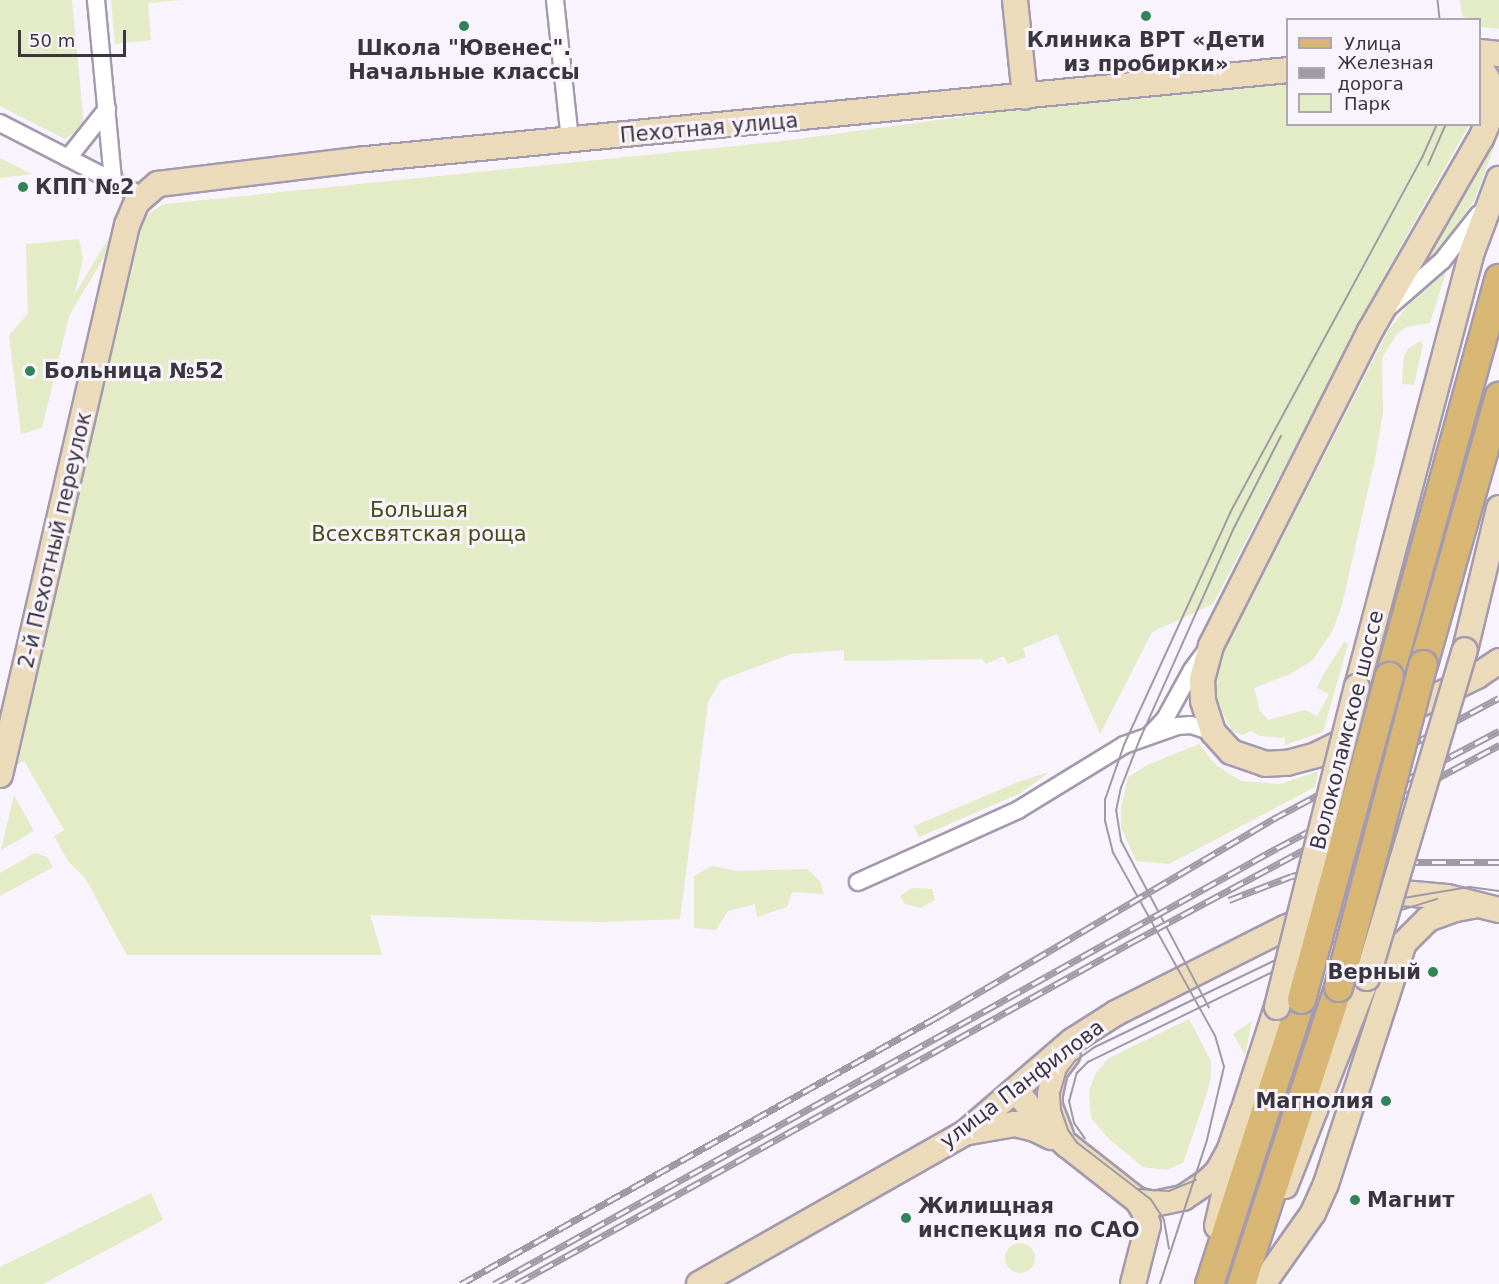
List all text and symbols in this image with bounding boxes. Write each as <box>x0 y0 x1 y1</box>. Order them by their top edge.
marker: Клиника ВРТ «Дети из пробирки» <box>1137 7 1155 25</box>
scale bar <box>21 18 129 56</box>
legend <box>1286 18 1481 126</box>
marker: Школа "Ювенес". Начальные классы <box>457 19 471 33</box>
place label: Клиника ВРТ «Дети из пробирки» <box>1027 27 1265 77</box>
text: 50 m <box>29 30 75 51</box>
text: Улица <box>1344 33 1401 54</box>
place label: Школа "Ювенес". Начальные классы <box>348 35 580 85</box>
text: Железная дорога <box>1337 52 1434 94</box>
text: Парк <box>1344 93 1391 114</box>
street label: Пехотная улица <box>619 108 799 148</box>
place label: КПП №2 <box>35 174 135 200</box>
marker: КПП №2 <box>16 180 30 194</box>
place label: Больница №52 <box>44 358 224 384</box>
marker: Больница №52 <box>21 362 39 380</box>
street label: 2-й Пехотный переулок <box>13 409 97 671</box>
park label: Большая Всехсвятская роща <box>311 497 527 547</box>
street label: Волоколамское шоссе <box>1305 608 1389 852</box>
place label: Верный <box>1328 959 1421 985</box>
marker: Верный <box>1426 965 1440 979</box>
street label: улица Панфилова <box>935 1014 1109 1154</box>
place label: Магнолия <box>1255 1088 1374 1114</box>
marker: Магнолия <box>1379 1094 1393 1108</box>
place label: Магнит <box>1367 1187 1454 1213</box>
place label: Жилищная инспекция по САО <box>918 1193 1140 1243</box>
marker: Магнит <box>1348 1193 1362 1207</box>
marker: Жилищная инспекция по САО <box>899 1211 913 1225</box>

